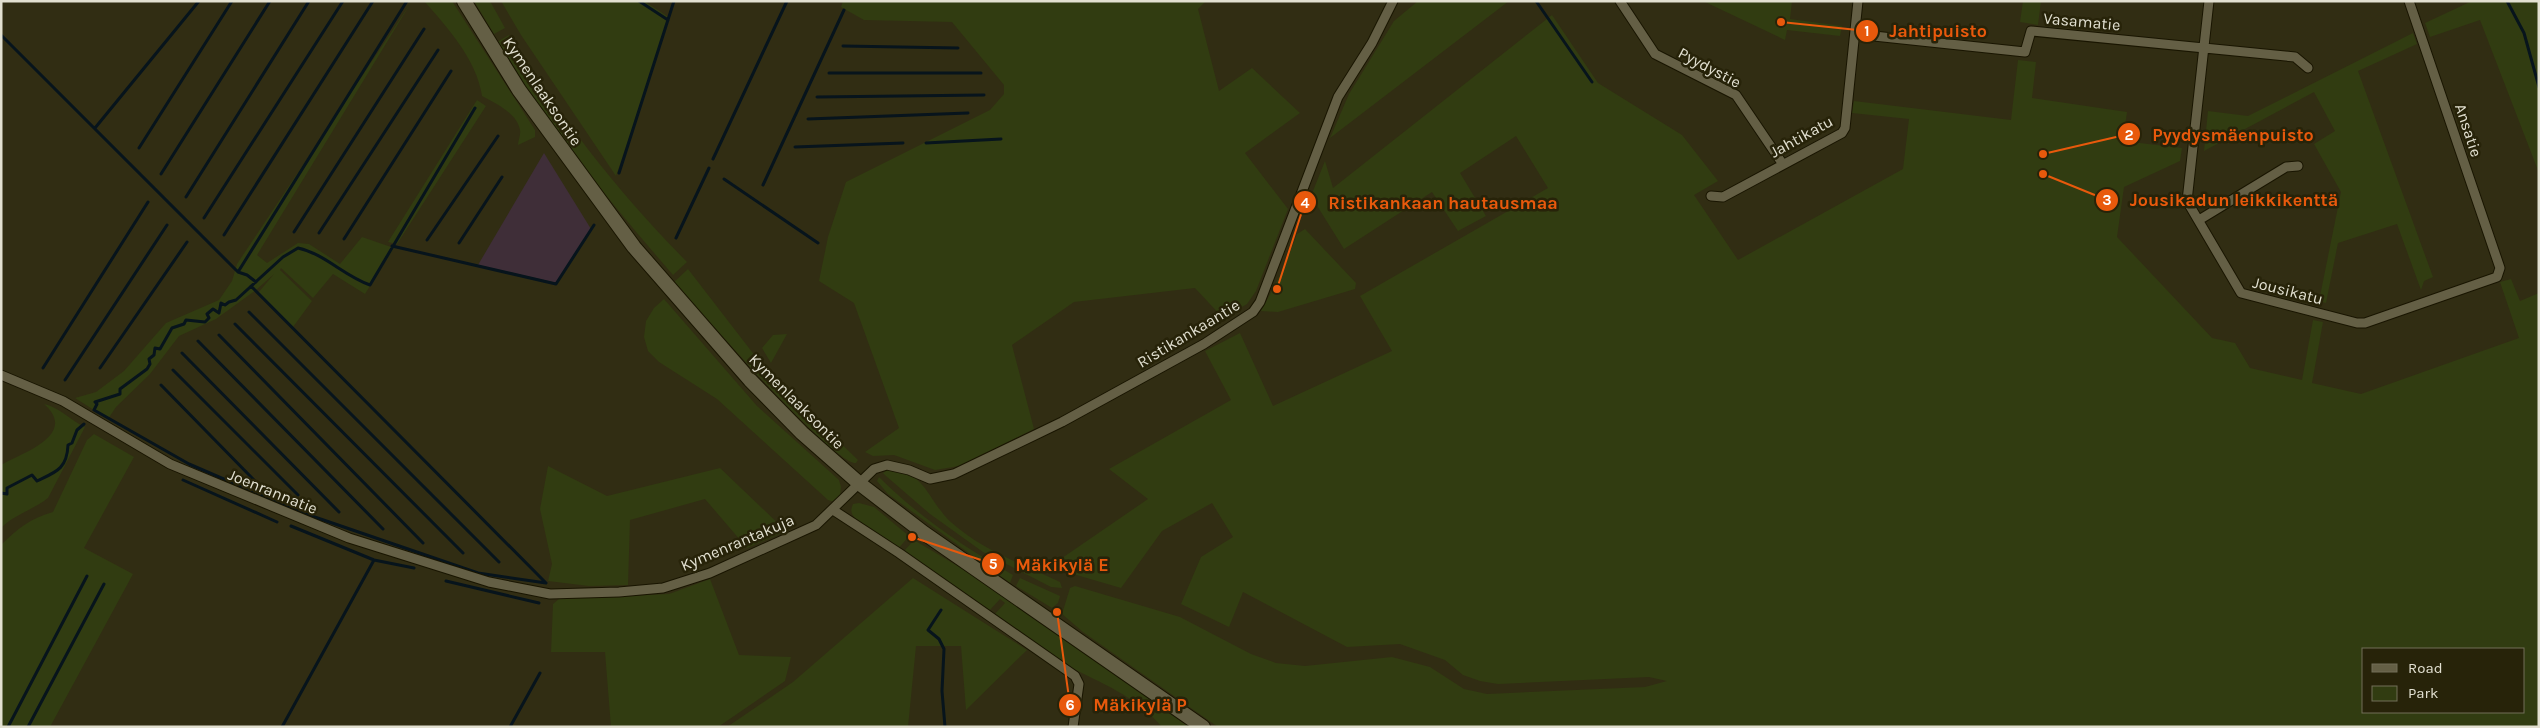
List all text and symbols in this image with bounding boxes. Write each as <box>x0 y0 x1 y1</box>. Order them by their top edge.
street label: Vasamatie <box>2043 9 2121 34</box>
callout: Jahtipuisto <box>1854 14 1997 47</box>
text: Jahtipuisto <box>1889 20 1987 42</box>
text: 1 <box>1864 22 1870 40</box>
street label: Kymenlaaksontie <box>499 33 586 149</box>
street label: Pyydystie <box>1675 43 1744 92</box>
street label: Ansatie <box>2451 101 2486 159</box>
street label: Jahtikatu <box>1766 111 1836 162</box>
callout: Pyydysmäenpuisto <box>2117 118 2323 151</box>
text: Pyydysmäenpuisto <box>2152 124 2314 146</box>
text: 2 <box>2124 126 2134 144</box>
callout: Jousikadun leikkikenttä <box>2095 183 2348 216</box>
callout: Ristikankaan hautausmaa <box>1293 186 1567 219</box>
text: Jousikadun leikkikenttä <box>2130 189 2338 211</box>
text: 3 <box>2102 191 2112 209</box>
text: Ristikankaan hautausmaa <box>1328 192 1558 214</box>
text: 4 <box>1301 194 1310 212</box>
street label: Jousikatu <box>2251 273 2325 308</box>
street label: Ristikankaantie <box>1133 295 1243 372</box>
street label: Kymenlaaksontie <box>745 350 848 453</box>
street label: Joenrannatie <box>225 465 320 518</box>
street label: Kymenrantakuja <box>678 510 797 575</box>
callout: Mäkikylä E <box>980 548 1119 581</box>
text: Mäkikylä E <box>1015 554 1109 576</box>
text: 5 <box>989 555 998 573</box>
legend <box>2362 648 2525 713</box>
text: Road <box>2408 659 2443 677</box>
text: Park <box>2408 684 2438 702</box>
callout: Mäkikylä P <box>1058 688 1196 721</box>
text: Mäkikylä P <box>1093 694 1187 716</box>
text: 6 <box>1065 696 1075 714</box>

